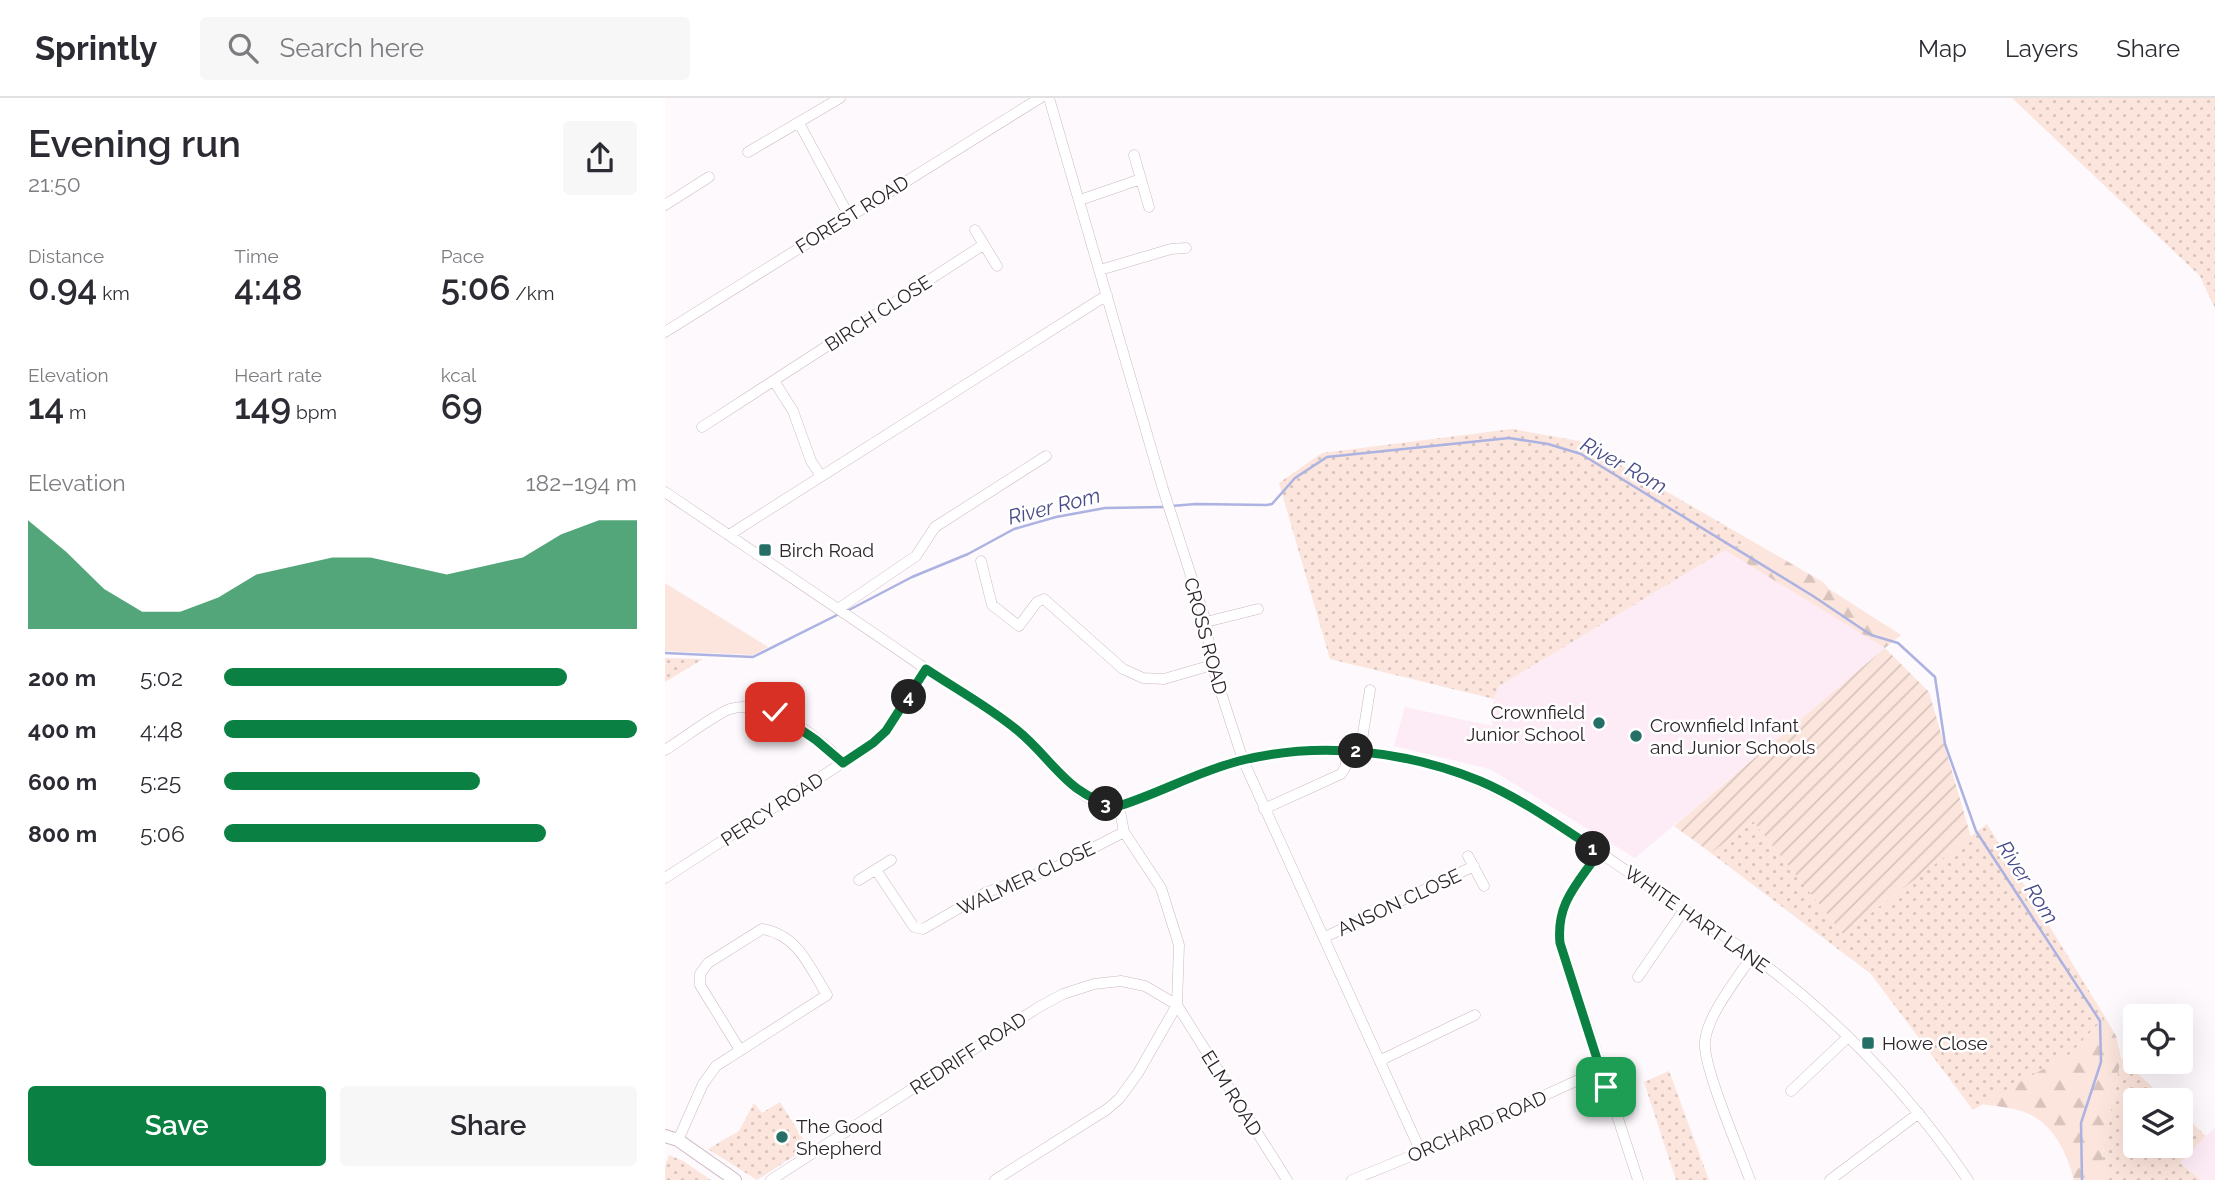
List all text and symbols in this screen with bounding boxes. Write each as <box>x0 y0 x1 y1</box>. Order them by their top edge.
search box <box>200 17 690 80</box>
text: Sprintly <box>35 29 158 68</box>
icon: search <box>224 29 262 67</box>
text: Search here <box>280 33 424 63</box>
text: Map <box>1918 34 1967 63</box>
text: Layers <box>2005 34 2078 63</box>
text: Share <box>2116 34 2180 63</box>
text: Evening run <box>28 121 241 166</box>
button: share <box>563 121 637 195</box>
text: 21:50 <box>28 170 81 197</box>
street label: FOREST ROAD <box>791 170 913 258</box>
text: Distance <box>28 245 104 267</box>
text: Time <box>234 245 279 267</box>
text: Pace <box>441 245 484 267</box>
text: 0.94 <box>28 267 97 308</box>
text: 4:48 <box>234 267 303 308</box>
text: 5:06 <box>441 267 510 308</box>
street label: BIRCH CLOSE <box>821 270 935 356</box>
text: km <box>97 282 130 304</box>
text: /km <box>510 282 554 304</box>
text: Elevation <box>28 364 109 386</box>
text: Heart rate <box>234 364 322 386</box>
text: kcal <box>441 364 476 386</box>
text: 14 <box>28 386 64 427</box>
text: 149 <box>234 386 291 427</box>
text: 69 <box>441 386 483 427</box>
text: m <box>64 401 87 423</box>
text: bpm <box>291 401 337 423</box>
water label: River Rom <box>1577 431 1671 499</box>
text: Elevation <box>28 469 126 496</box>
text: 182–194 m <box>526 469 637 496</box>
water label: River Rom <box>1005 482 1103 530</box>
place label: Birch Road <box>779 539 874 561</box>
marker: Birch Road <box>757 542 773 558</box>
street label: CROSS ROAD <box>1180 575 1232 697</box>
text: 200 m <box>28 664 96 691</box>
text: 5:02 <box>140 664 183 691</box>
pin: 4 <box>891 680 927 714</box>
pin <box>745 682 805 742</box>
text: 4 <box>903 685 914 707</box>
icon: check <box>756 693 794 731</box>
place label: Crownfield Junior School <box>1466 701 1586 745</box>
place label: Crownfield Infant and Junior Schools <box>1650 714 1816 758</box>
marker: Crownfield Junior School <box>1591 715 1607 731</box>
text: 400 m <box>28 716 96 743</box>
text: 4:48 <box>140 716 183 743</box>
marker: Crownfield Infant and Junior Schools <box>1628 728 1644 744</box>
pin: 2 <box>1339 734 1373 768</box>
text: 2 <box>1350 739 1361 761</box>
text: 600 m <box>28 768 97 795</box>
text: 5:25 <box>140 768 181 795</box>
street label: PERCY ROAD <box>717 768 827 850</box>
pin: 3 <box>1089 786 1123 822</box>
text: 3 <box>1100 792 1111 814</box>
text: 800 m <box>28 820 97 847</box>
text: 5:06 <box>140 820 185 847</box>
pin: 1 <box>1576 832 1611 866</box>
water label: River Rom <box>1992 836 2064 928</box>
street label: WALMER CLOSE <box>954 837 1098 919</box>
text: 1 <box>1588 837 1597 859</box>
street label: WHITE HART LANE <box>1620 861 1774 977</box>
street label: ANSON CLOSE <box>1334 864 1464 940</box>
map controls <box>2123 1004 2193 1158</box>
button: locate <box>2123 1004 2193 1074</box>
street label: REDRIFF ROAD <box>906 1007 1030 1099</box>
place label: Howe Close <box>1882 1032 1988 1054</box>
marker: Howe Close <box>1860 1035 1876 1051</box>
street label: ELM ROAD <box>1197 1046 1267 1140</box>
pin <box>1576 1057 1636 1117</box>
icon: arrive <box>1587 1068 1625 1106</box>
street label: ORCHARD ROAD <box>1404 1085 1550 1167</box>
button: Save <box>28 1086 326 1166</box>
button: Share <box>340 1086 637 1166</box>
button: layers <box>2123 1088 2193 1158</box>
place label: The Good Shepherd <box>796 1115 883 1159</box>
marker: The Good Shepherd <box>774 1129 790 1145</box>

